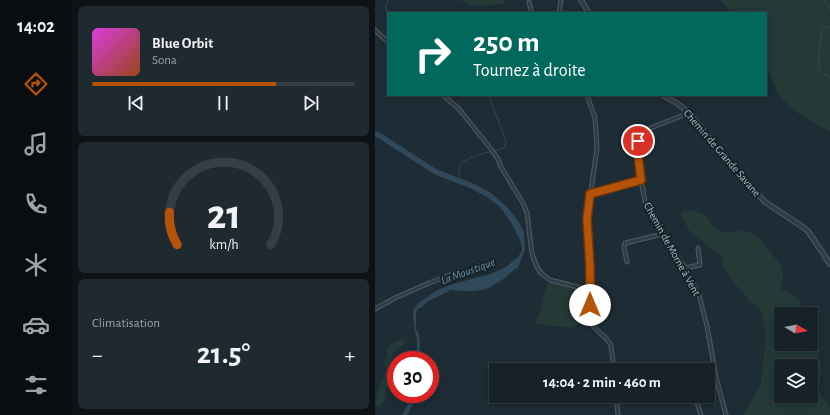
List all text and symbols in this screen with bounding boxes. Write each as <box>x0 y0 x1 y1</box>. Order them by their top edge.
text: 14:02 <box>17 18 55 36</box>
icon: right <box>407 28 459 80</box>
text: 250 m <box>473 29 540 57</box>
text: Blue Orbit <box>152 36 213 51</box>
text: Sona <box>152 54 177 67</box>
text: Tournez à droite <box>473 62 586 80</box>
icon: directions <box>22 70 50 98</box>
icon: previous <box>125 92 147 114</box>
icon: pause <box>212 92 234 114</box>
icon: next <box>300 92 322 114</box>
street label: Chemin de Grande Savane <box>681 107 763 199</box>
pin <box>621 124 655 158</box>
icon: music <box>22 130 50 158</box>
icon: arrive <box>627 130 649 152</box>
icon: phone <box>22 190 50 218</box>
text: 21 <box>206 195 241 236</box>
street label: Chemin de Morne à Vent <box>642 201 702 298</box>
text: km/h <box>209 238 238 252</box>
icon: climate <box>22 251 50 279</box>
water label: La Moustique <box>439 255 498 287</box>
position arrow <box>569 284 611 326</box>
north arrow <box>774 307 818 351</box>
map controls <box>774 307 818 403</box>
icon: car <box>22 311 50 339</box>
text: Climatisation <box>92 317 160 330</box>
text: 21.5° <box>197 339 250 369</box>
text: − <box>92 344 103 366</box>
text: + <box>344 344 355 366</box>
speed limit sign: 30 <box>387 351 439 403</box>
button: layers <box>774 359 818 403</box>
icon: filters <box>22 371 50 399</box>
text: 14:04 · 2 min · 460 m <box>543 375 661 390</box>

